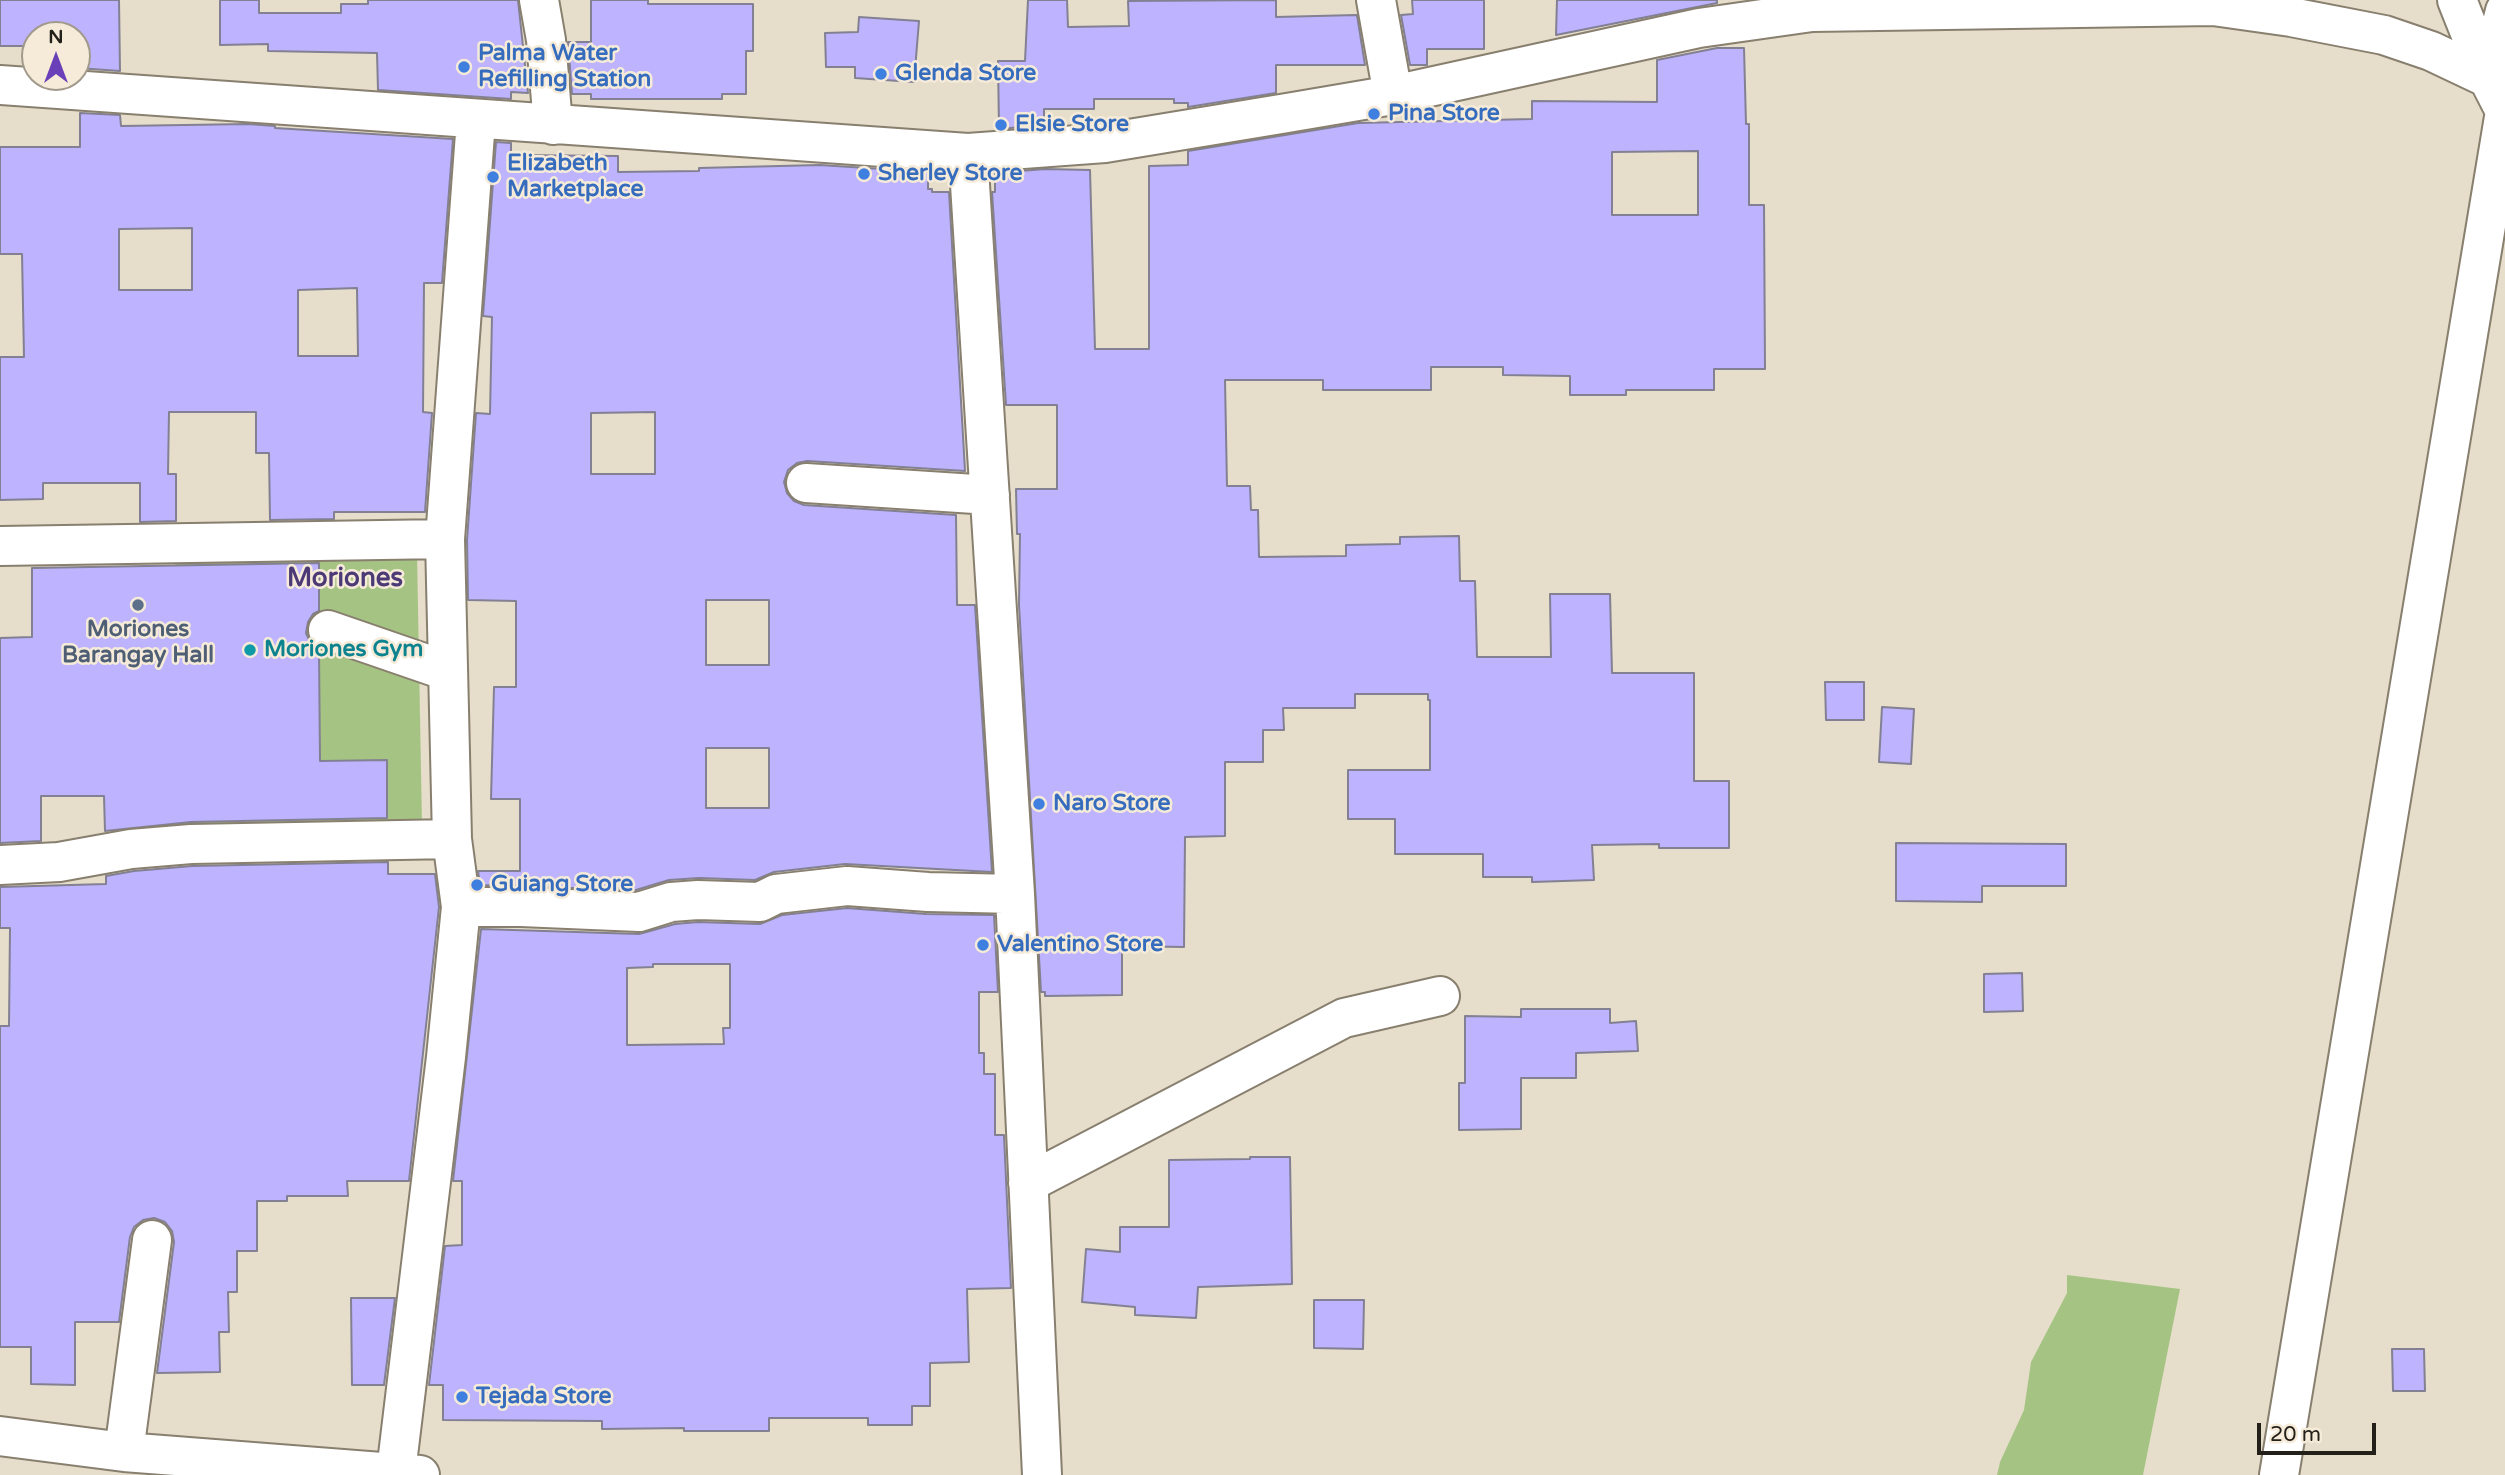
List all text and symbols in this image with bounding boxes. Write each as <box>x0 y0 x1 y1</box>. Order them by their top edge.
north arrow <box>21 21 91 91</box>
text: N <box>48 26 64 48</box>
place label: Palma Water Refilling Station <box>478 40 651 94</box>
marker: Palma Water Refilling Station <box>456 59 472 75</box>
place label: Glenda Store <box>895 60 1036 88</box>
marker: Glenda Store <box>873 66 889 82</box>
place label: Pina Store <box>1388 100 1500 128</box>
marker: Pina Store <box>1366 106 1382 122</box>
place label: Elsie Store <box>1015 111 1129 139</box>
marker: Elsie Store <box>993 117 1009 133</box>
place label: Elizabeth Marketplace <box>507 150 643 204</box>
place label: Sherley Store <box>878 160 1023 188</box>
marker: Sherley Store <box>856 166 872 182</box>
marker: Elizabeth Marketplace <box>485 169 501 185</box>
district label: Moriones <box>287 563 403 595</box>
marker: Moriones Barangay Hall <box>130 597 146 613</box>
place label: Moriones Barangay Hall <box>62 616 214 670</box>
place label: Moriones Gym <box>264 636 423 664</box>
marker: Moriones Gym <box>242 642 258 658</box>
place label: Naro Store <box>1053 790 1171 818</box>
marker: Naro Store <box>1031 796 1047 812</box>
place label: Guiang Store <box>491 871 633 899</box>
marker: Guiang Store <box>469 877 485 893</box>
place label: Valentino Store <box>997 931 1163 959</box>
marker: Valentino Store <box>975 937 991 953</box>
place label: Tejada Store <box>476 1383 611 1411</box>
marker: Tejada Store <box>454 1389 470 1405</box>
scale bar <box>2260 1408 2379 1452</box>
text: 20 m <box>2270 1422 2321 1447</box>

